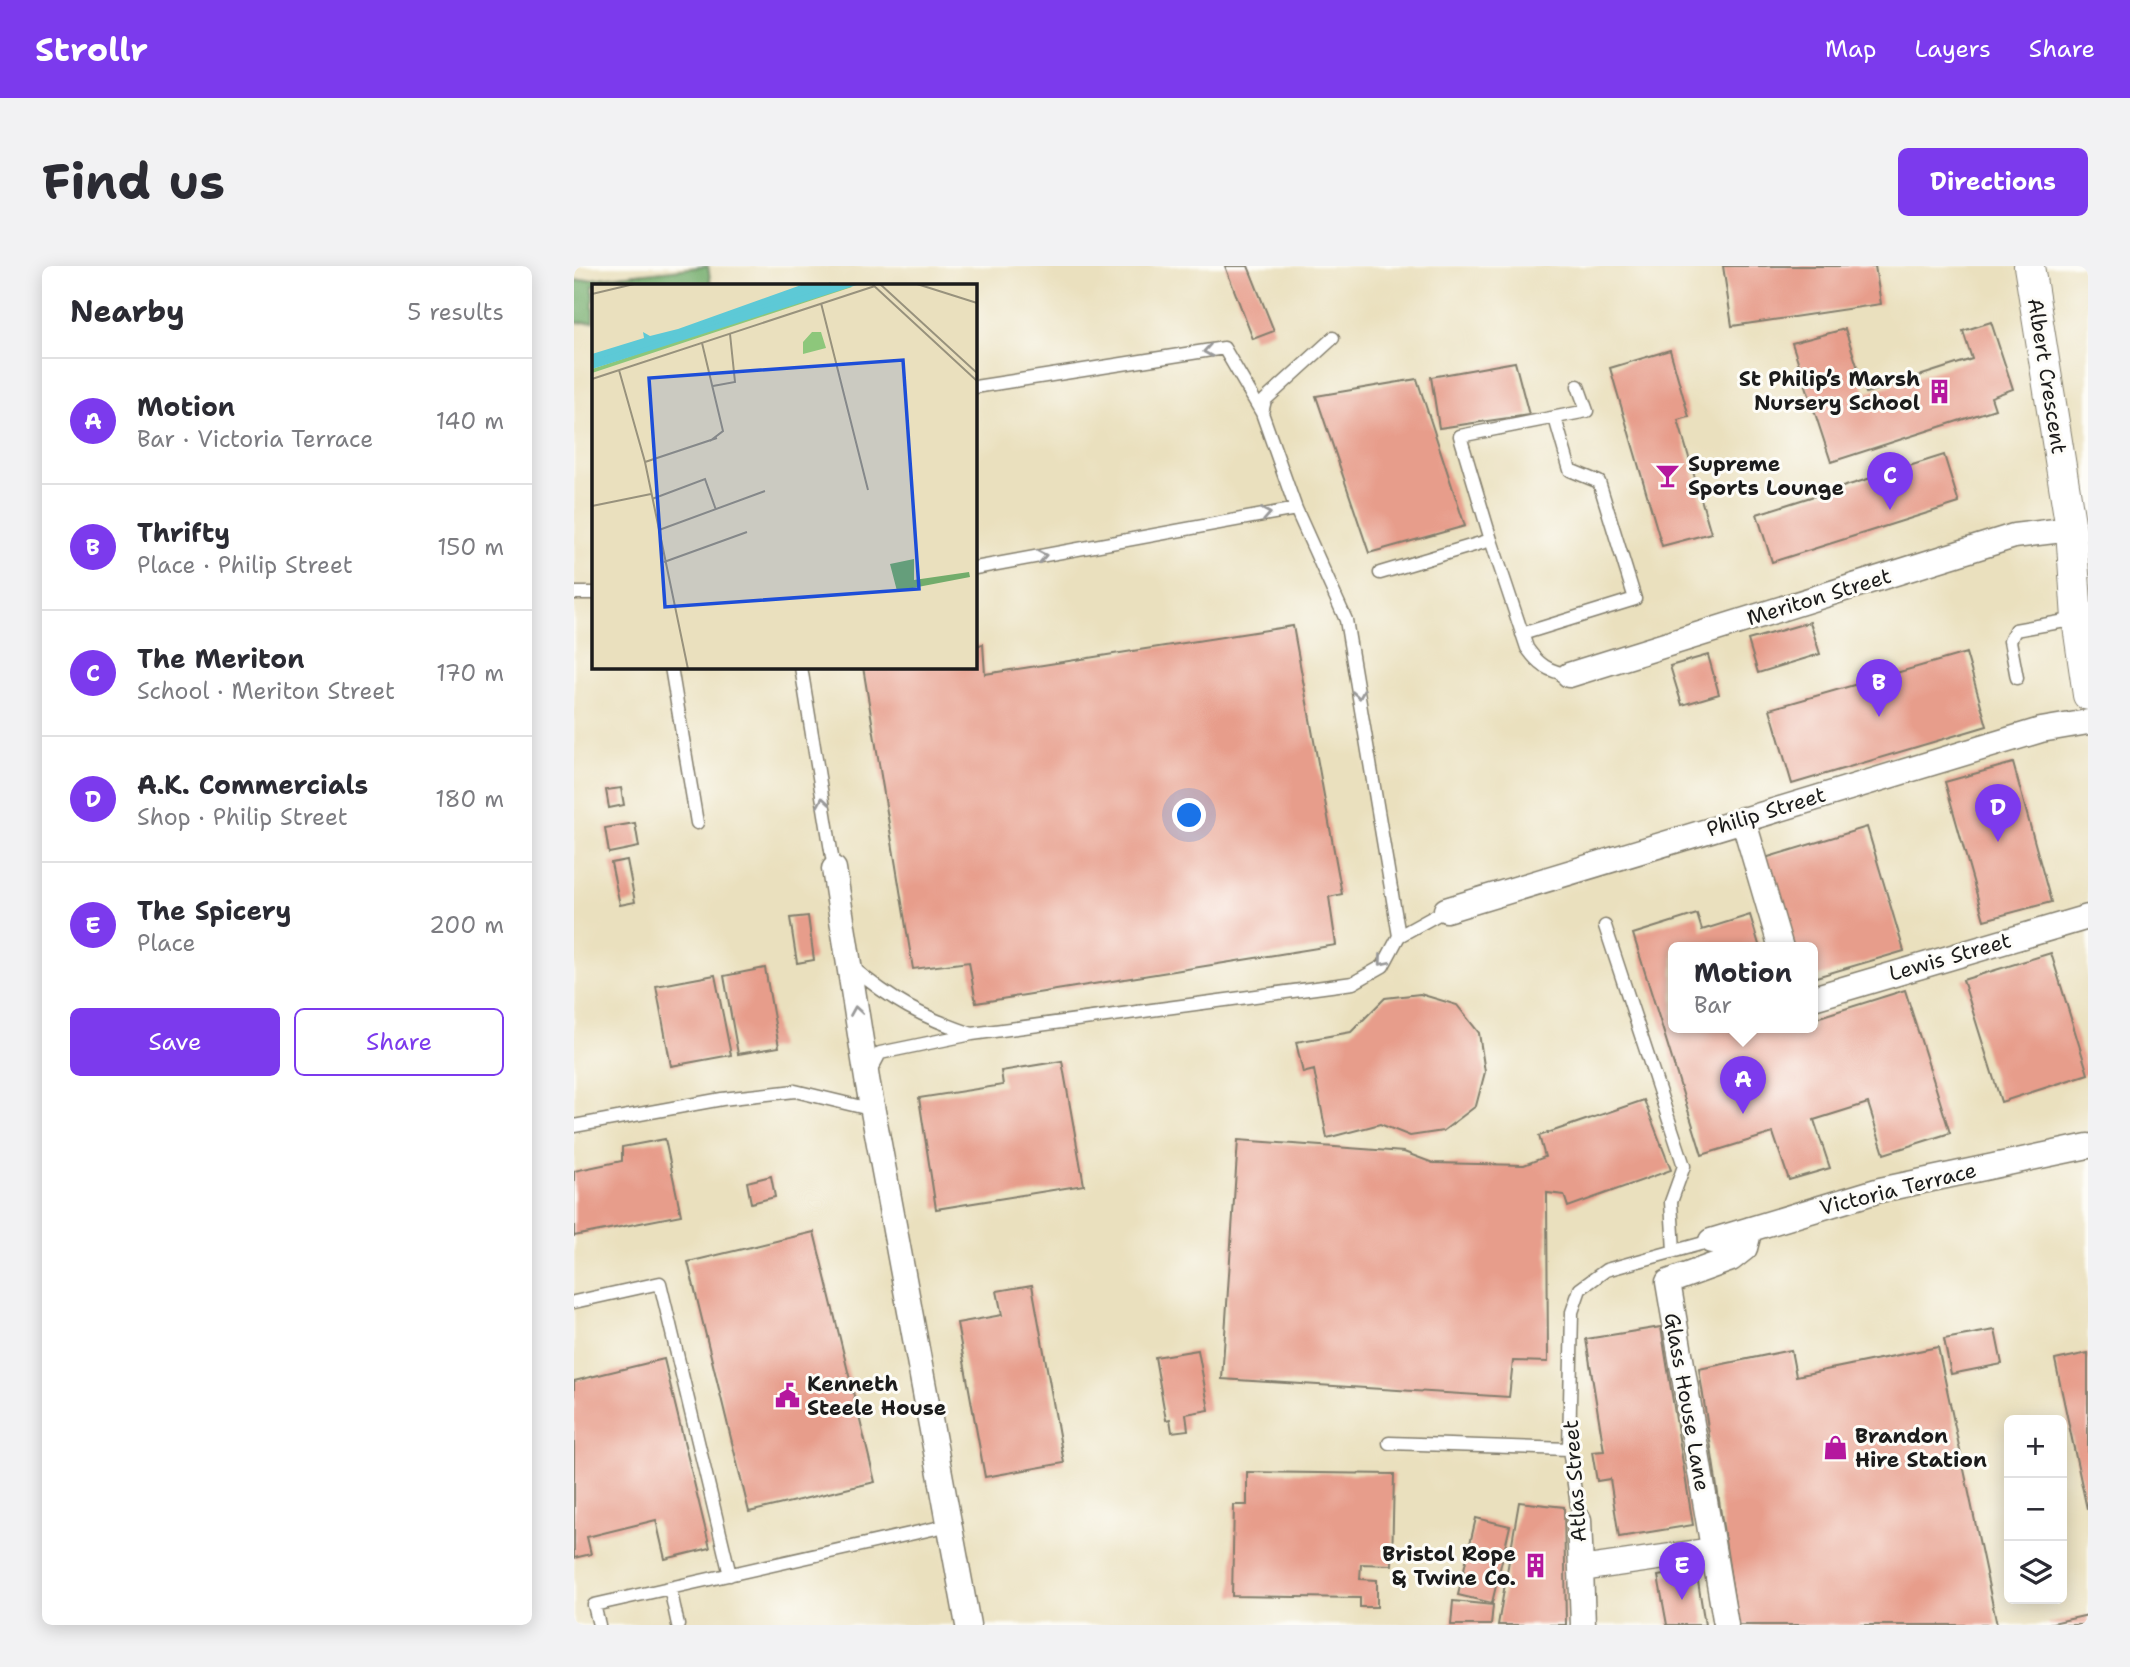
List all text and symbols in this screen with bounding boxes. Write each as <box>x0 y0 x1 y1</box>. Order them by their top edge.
text: Strollr <box>35 27 148 72</box>
text: Map <box>1825 33 1876 65</box>
text: Layers <box>1914 33 1991 65</box>
text: Share <box>2029 33 2095 65</box>
button: Directions <box>1898 148 2088 216</box>
text: Find us <box>42 149 225 215</box>
inset map <box>592 284 976 668</box>
text: Nearby <box>70 291 185 332</box>
street label: Albert Crescent <box>2021 296 2073 456</box>
text: 5 results <box>407 297 504 327</box>
one-way arrow <box>1202 343 1213 358</box>
place label: St Philip’s Marsh Nursery School <box>1739 365 1920 417</box>
building icon: St Philip’s Marsh Nursery School <box>1926 377 1954 405</box>
text: Motion <box>137 389 235 424</box>
text: A <box>84 406 102 436</box>
text: 140 m <box>436 406 504 436</box>
text: Bar · Victoria Terrace <box>137 424 373 454</box>
place label: Supreme Sports Lounge <box>1688 450 1844 502</box>
pin: C <box>1867 452 1913 510</box>
bar icon: Supreme Sports Lounge <box>1654 462 1682 490</box>
one-way arrow <box>1260 507 1271 522</box>
text: Thrifty <box>137 515 230 550</box>
text: B <box>86 532 100 562</box>
text: 150 m <box>437 532 504 562</box>
one-way arrow <box>1036 549 1048 564</box>
text: Place · Philip Street <box>137 550 353 580</box>
street label: Meriton Street <box>1743 562 1895 632</box>
text: The Meriton <box>137 641 304 676</box>
text: C <box>86 658 100 688</box>
text: 170 m <box>436 658 504 688</box>
pin: B <box>1856 659 1902 717</box>
text: School · Meriton Street <box>137 676 395 706</box>
one-way arrow <box>1351 688 1366 700</box>
text: A.K. Commercials <box>137 767 368 802</box>
street label: Philip Street <box>1703 781 1829 843</box>
text: D <box>85 784 101 814</box>
text: 180 m <box>435 784 504 814</box>
pin: D <box>1975 784 2021 842</box>
one-way arrow <box>816 796 831 808</box>
your location <box>1172 798 1206 832</box>
text: Shop · Philip Street <box>137 802 348 832</box>
text: The Spicery <box>137 893 291 928</box>
text: E <box>85 910 101 940</box>
text: 200 m <box>429 910 504 940</box>
street label: Lewis Street <box>1886 926 2014 988</box>
text: Place <box>137 928 196 958</box>
popup <box>1668 942 1818 1033</box>
one-way arrow <box>1378 954 1391 966</box>
text: Motion <box>1694 955 1792 990</box>
text: Bar <box>1694 990 1732 1020</box>
one-way arrow <box>849 1005 864 1017</box>
button: Save <box>70 1008 280 1076</box>
button: Share <box>294 1008 504 1076</box>
pin: A <box>1720 1056 1766 1114</box>
street label: Victoria Terrace <box>1817 1156 1979 1222</box>
street label: Glass House Lane <box>1658 1311 1716 1493</box>
place label: Kenneth Steele House <box>807 1370 946 1422</box>
public building icon: Kenneth Steele House <box>773 1382 801 1410</box>
map controls <box>2004 1415 2067 1604</box>
button: + <box>2004 1415 2067 1478</box>
street label: Atlas Street <box>1557 1419 1593 1543</box>
place label: Brandon Hire Station <box>1855 1422 1987 1474</box>
shop icon: Brandon Hire Station <box>1821 1434 1849 1462</box>
button: − <box>2004 1478 2067 1541</box>
place label: Bristol Rope & Twine Co. <box>1382 1540 1516 1592</box>
button: layers <box>2004 1541 2067 1604</box>
pin: E <box>1659 1542 1705 1600</box>
building icon: Bristol Rope & Twine Co. <box>1522 1552 1550 1580</box>

